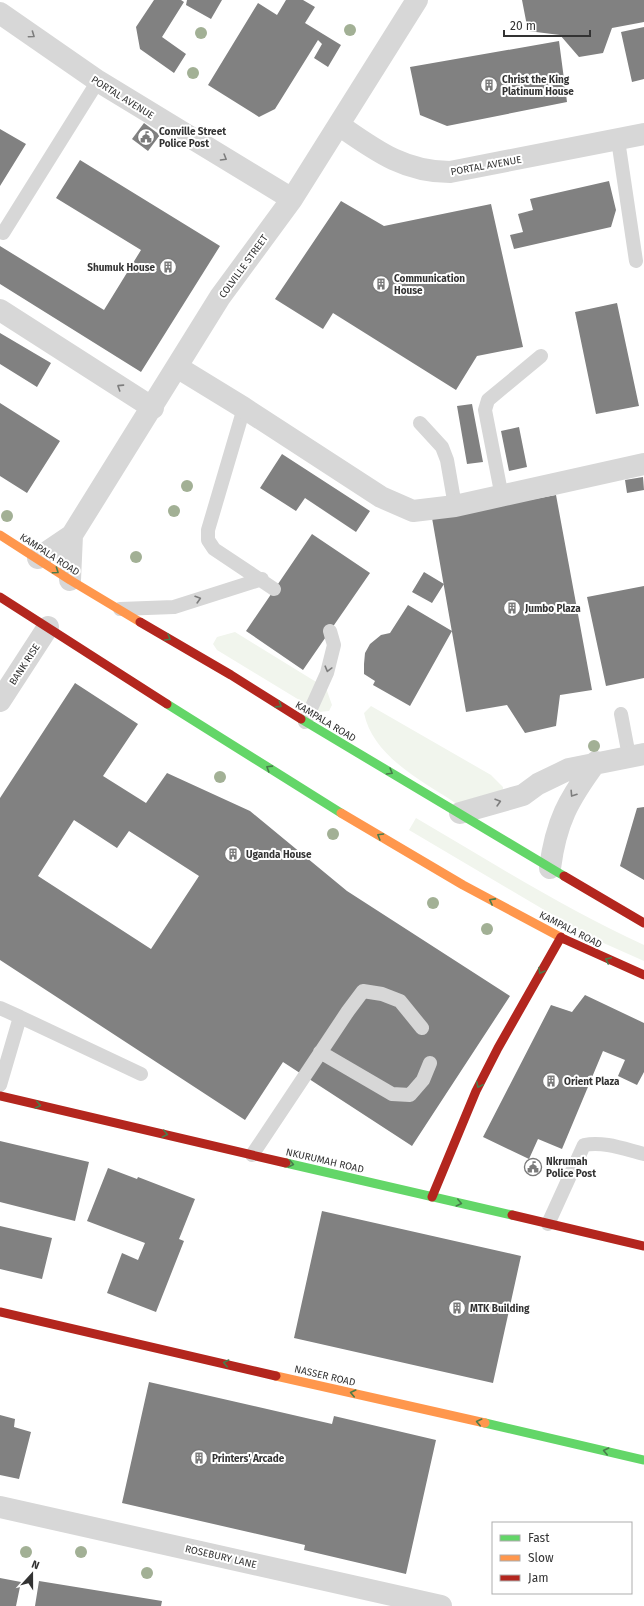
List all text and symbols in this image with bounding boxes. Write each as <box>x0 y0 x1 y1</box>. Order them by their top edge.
scale bar <box>504 12 590 38</box>
text: 20 m <box>510 19 536 33</box>
one-way arrow <box>28 30 35 38</box>
street label: PORTAL AVENUE <box>89 74 156 122</box>
place label: Christ the King Platinum House <box>502 74 574 98</box>
building icon: Christ the King Platinum House <box>479 75 499 95</box>
place label: Conville Street Police Post <box>159 126 226 150</box>
public building icon: Conville Street Police Post <box>136 127 156 147</box>
one-way arrow <box>220 154 227 161</box>
street label: PORTAL AVENUE <box>450 154 523 178</box>
street label: COLVILLE STREET <box>217 232 271 301</box>
building icon: Shumuk House <box>158 257 178 277</box>
place label: Shumuk House <box>87 262 155 274</box>
place label: Communication House <box>394 273 465 297</box>
building icon: Communication House <box>371 274 391 294</box>
one-way arrow <box>117 384 124 391</box>
street label: KAMPALA ROAD <box>17 531 82 579</box>
one-way arrow <box>52 566 59 574</box>
one-way arrow <box>194 595 201 604</box>
building icon: Jumbo Plaza <box>502 598 522 618</box>
place label: Jumbo Plaza <box>524 603 581 615</box>
one-way arrow <box>164 633 171 640</box>
street label: BANK RISE <box>7 642 43 687</box>
one-way arrow <box>324 665 333 672</box>
street label: KAMPALA ROAD <box>293 699 358 745</box>
one-way arrow <box>275 701 282 708</box>
one-way arrow <box>266 765 273 773</box>
one-way arrow <box>386 767 393 774</box>
one-way arrow <box>570 790 578 797</box>
one-way arrow <box>494 798 501 807</box>
one-way arrow <box>376 834 384 841</box>
building icon: Uganda House <box>223 844 243 864</box>
place label: Uganda House <box>246 849 312 861</box>
one-way arrow <box>489 898 496 906</box>
street label: KAMPALA ROAD <box>537 909 604 951</box>
one-way arrow <box>605 957 612 965</box>
one-way arrow <box>539 967 546 974</box>
building icon: Orient Plaza <box>541 1071 561 1091</box>
place label: Orient Plaza <box>564 1076 620 1088</box>
one-way arrow <box>476 1081 484 1088</box>
one-way arrow <box>35 1101 41 1109</box>
one-way arrow <box>161 1130 168 1138</box>
street label: NKURUMAH ROAD <box>285 1146 365 1176</box>
place label: Nkrumah Police Post <box>546 1156 596 1180</box>
public building icon: Nkrumah Police Post <box>523 1157 543 1177</box>
one-way arrow <box>288 1159 294 1167</box>
one-way arrow <box>455 1198 462 1207</box>
building icon: MTK Building <box>447 1298 467 1318</box>
place label: MTK Building <box>470 1303 530 1315</box>
one-way arrow <box>223 1360 229 1368</box>
street label: NASSER ROAD <box>293 1363 356 1389</box>
one-way arrow <box>350 1389 356 1397</box>
one-way arrow <box>476 1418 483 1426</box>
building icon: Printers' Arcade <box>189 1448 209 1468</box>
one-way arrow <box>603 1448 609 1456</box>
place label: Printers' Arcade <box>212 1453 285 1465</box>
legend <box>492 1522 632 1594</box>
text: Fast <box>528 1531 550 1545</box>
street label: ROSEBURY LANE <box>184 1543 258 1571</box>
text: Slow <box>528 1551 554 1565</box>
north arrow <box>12 1554 52 1594</box>
text: N <box>30 1558 41 1573</box>
text: Jam <box>528 1571 548 1585</box>

